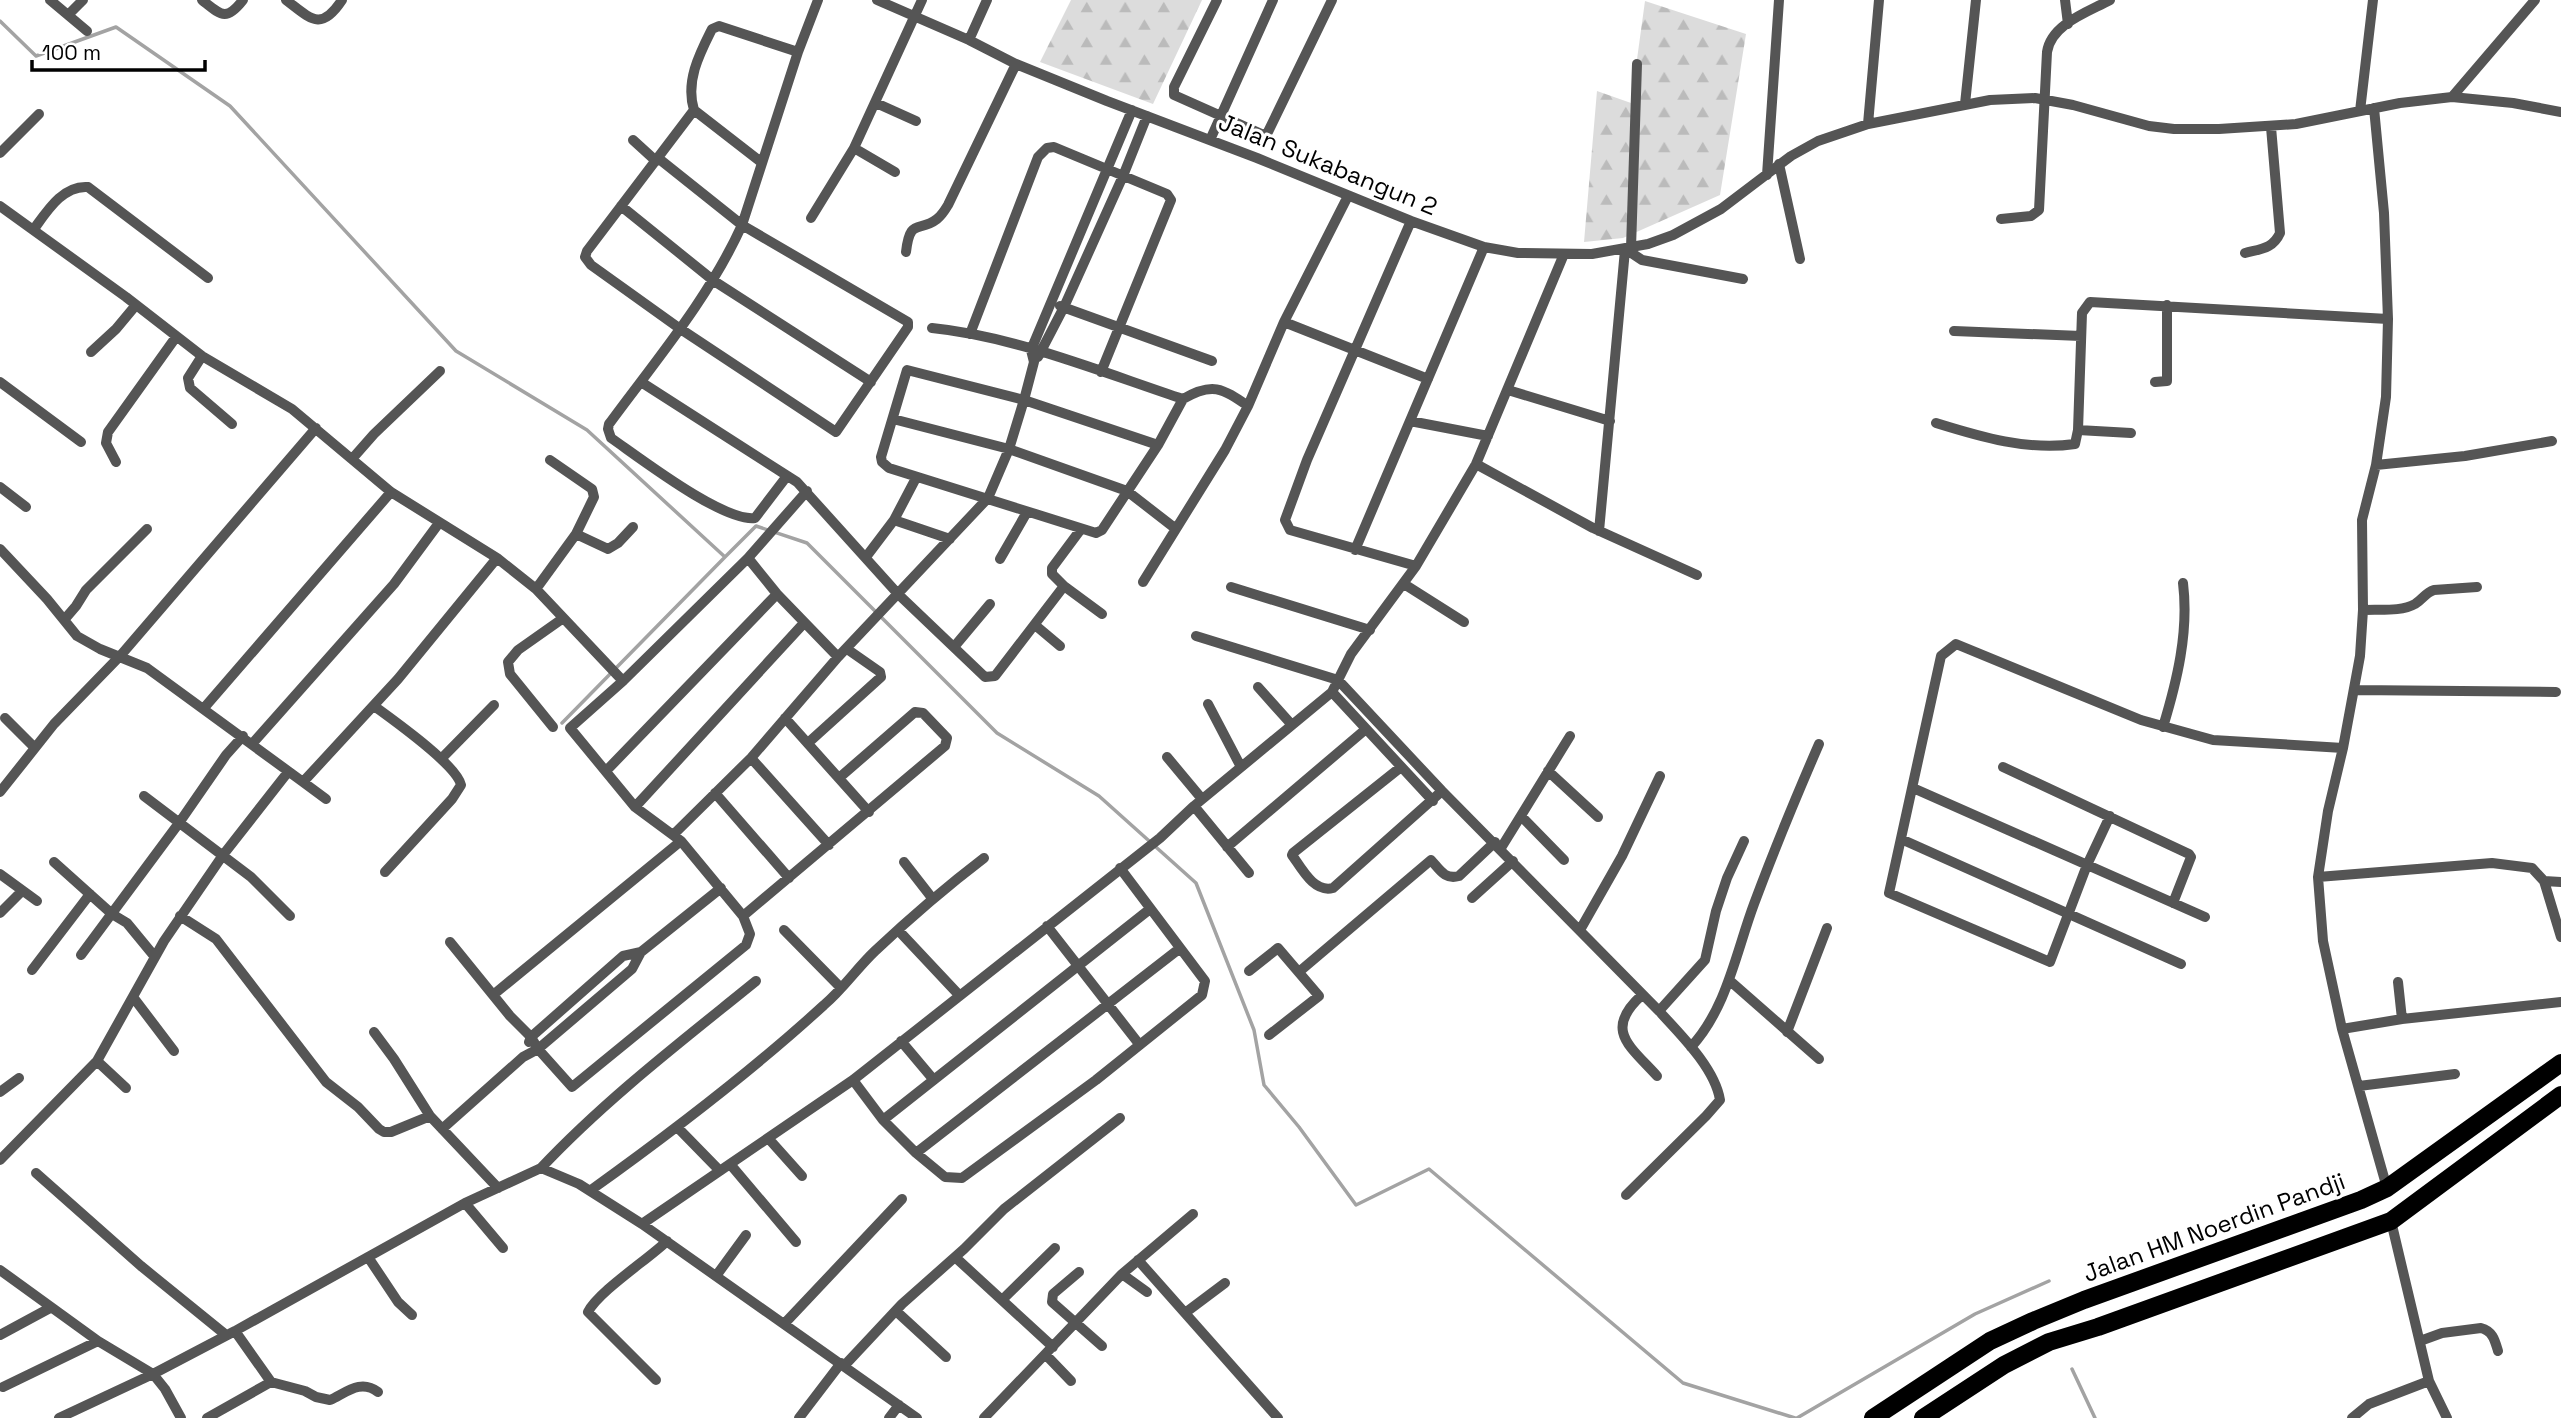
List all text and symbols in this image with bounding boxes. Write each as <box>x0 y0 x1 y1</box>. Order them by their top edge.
scale bar <box>32 28 205 72</box>
text: 100 m <box>42 39 101 66</box>
street label: Jalan Sukabangun 2 <box>1214 106 1442 222</box>
street label: Jalan HM Noerdin Pandji <box>2079 1165 2349 1289</box>

